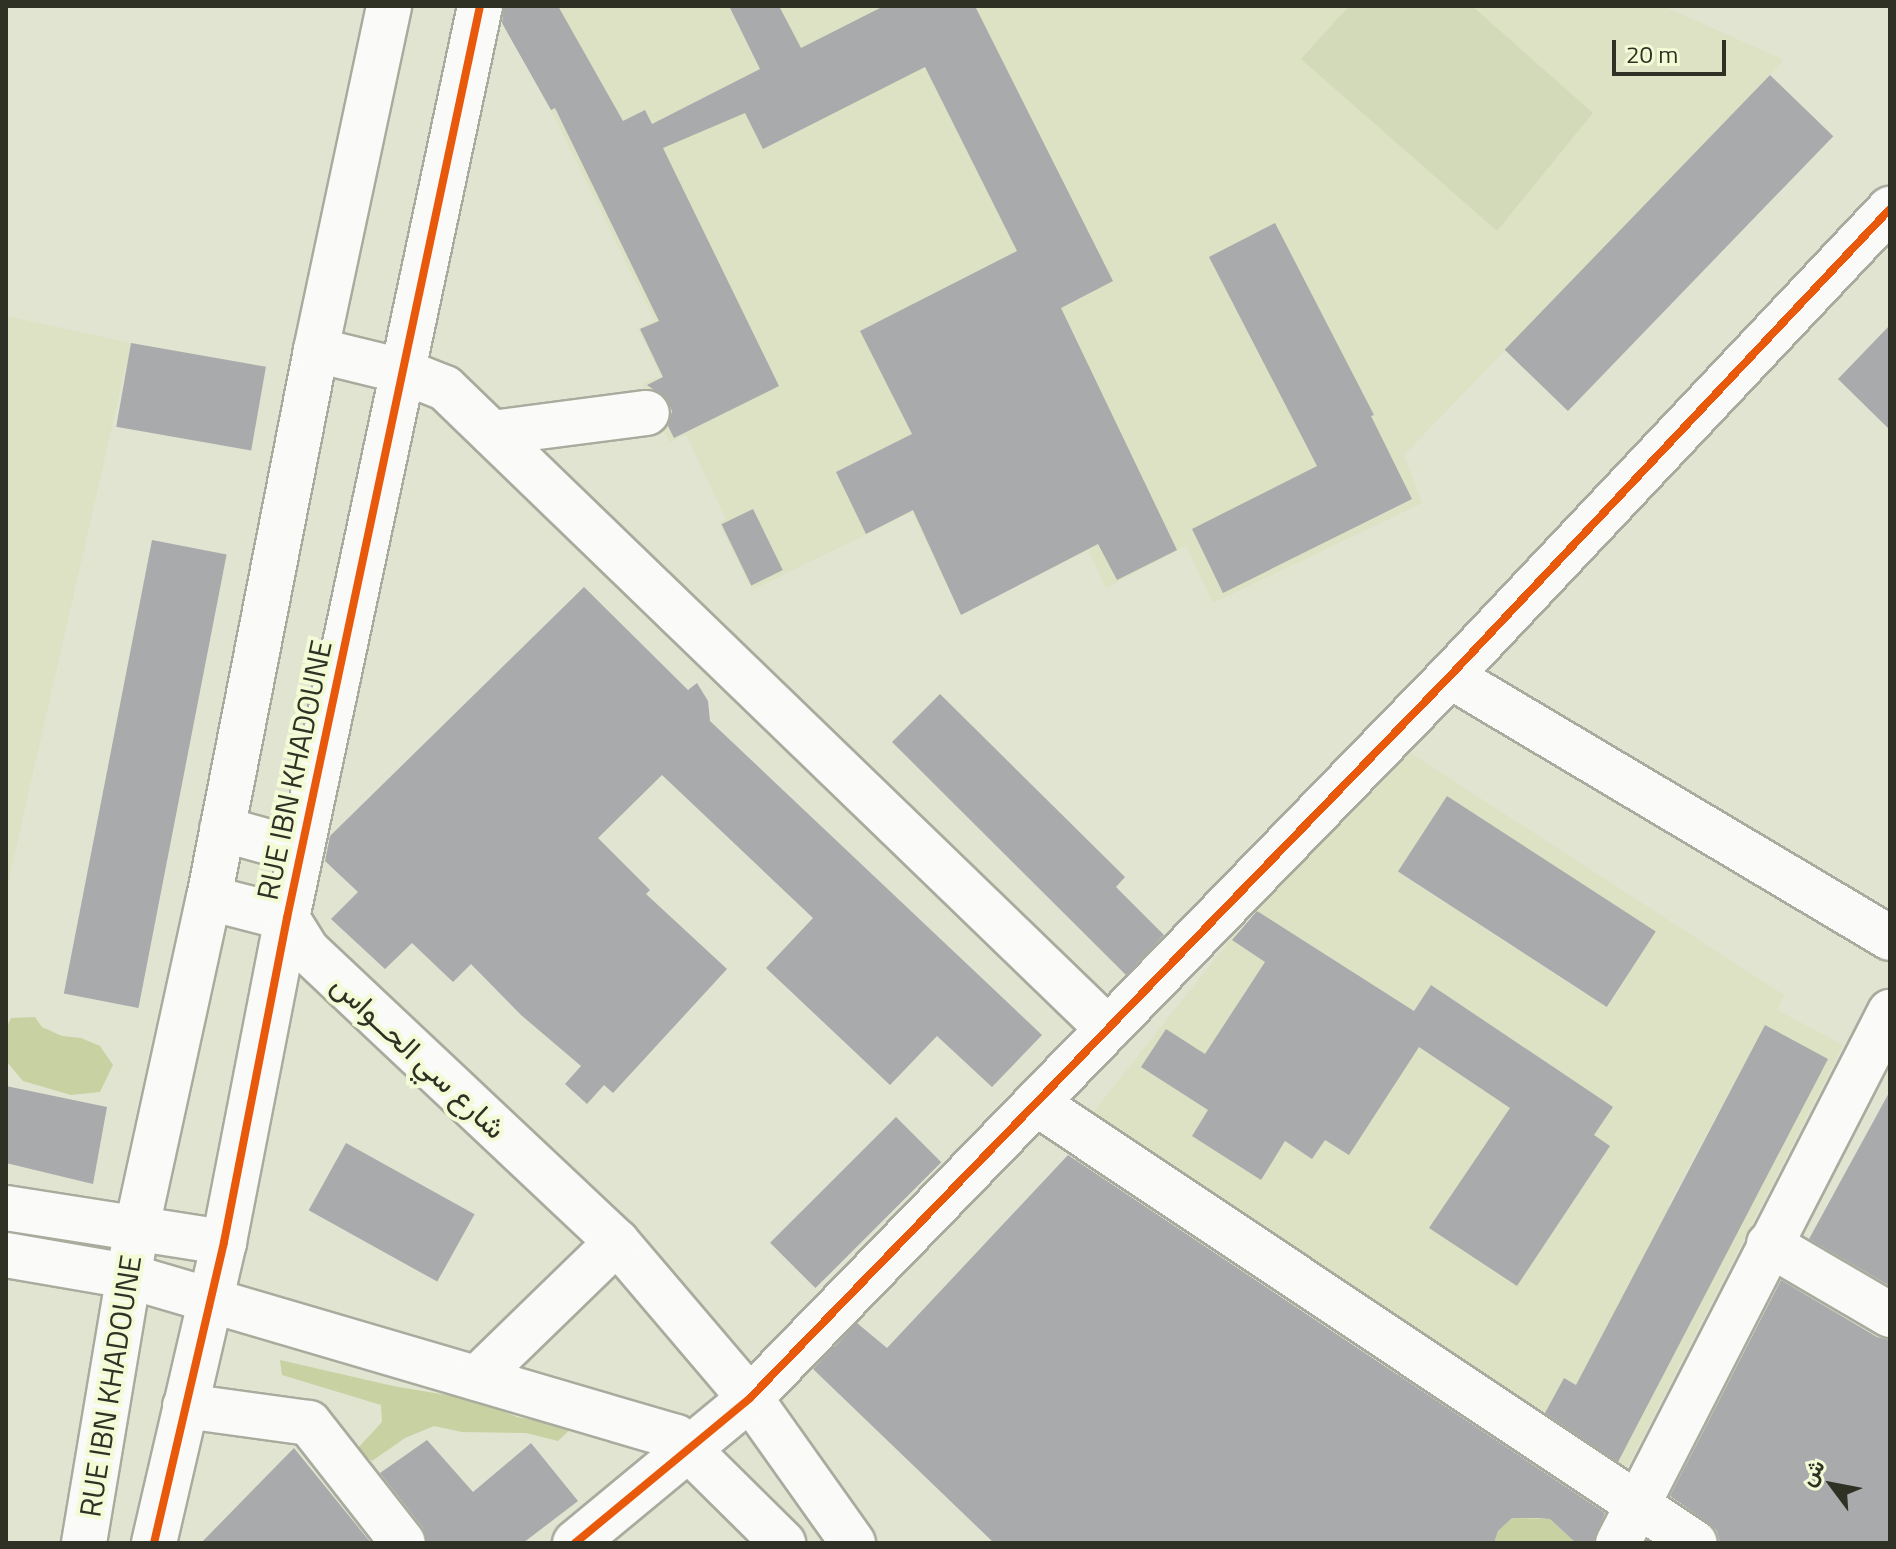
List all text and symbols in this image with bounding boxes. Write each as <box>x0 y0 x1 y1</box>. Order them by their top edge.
scale bar <box>1616 24 1730 74</box>
text: 20 m <box>1626 36 1678 72</box>
street label: RUE IBN KHADOUNE <box>249 637 339 903</box>
street label: شارع سي الحــواس <box>324 966 514 1146</box>
street label: RUE IBN KHADOUNE <box>72 1253 148 1519</box>
north arrow <box>1792 1445 1872 1525</box>
text: ش <box>1790 1452 1833 1493</box>

